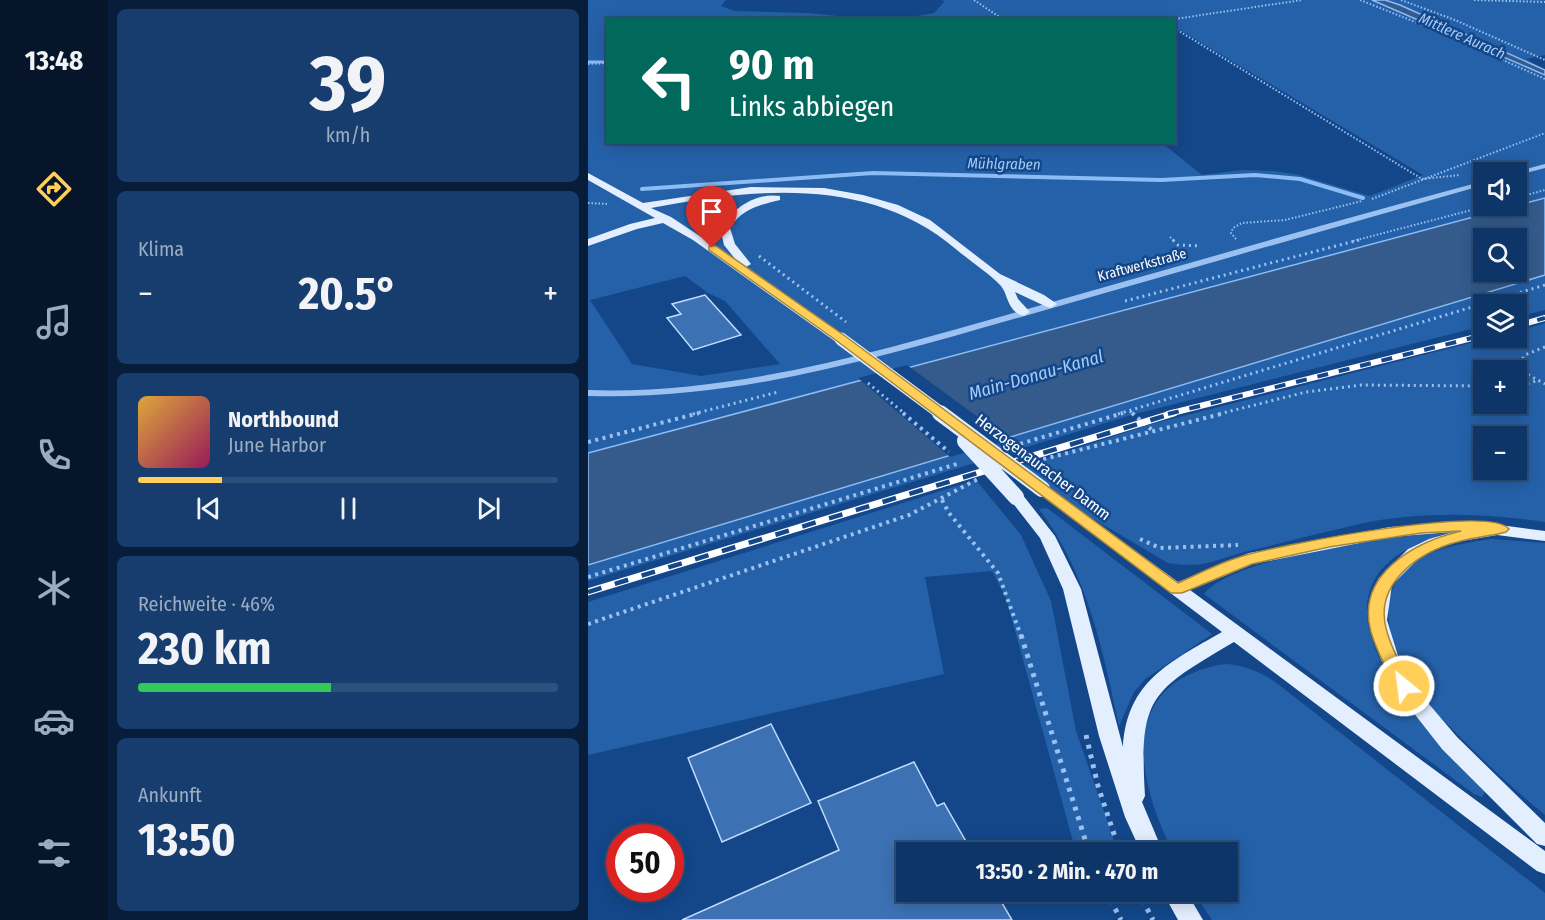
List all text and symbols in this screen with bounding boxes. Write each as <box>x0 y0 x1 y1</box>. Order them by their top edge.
water label: Mittlere Aurach <box>1416 9 1508 63</box>
text: 39 <box>310 37 386 131</box>
text: 90 m <box>729 40 814 90</box>
icon: left <box>630 42 708 120</box>
text: 13:48 <box>25 45 83 77</box>
text: Links abbiegen <box>729 91 894 123</box>
text: km/h <box>326 123 370 147</box>
water label: Mühlgraben <box>967 154 1041 174</box>
map controls <box>1473 162 1527 480</box>
button: sound <box>1473 162 1527 216</box>
icon: directions <box>33 168 75 210</box>
pin <box>686 186 737 248</box>
icon: arrive <box>695 195 728 228</box>
button: search <box>1473 228 1527 282</box>
text: Klima <box>138 237 184 261</box>
street label: Kraftwerkstraße <box>1096 245 1188 285</box>
text: 20.5° <box>298 267 397 321</box>
text: − <box>138 274 153 314</box>
text: + <box>543 274 558 314</box>
button: layers <box>1473 294 1527 348</box>
icon: music <box>33 301 75 343</box>
water label: Main-Donau-Kanal <box>966 345 1106 405</box>
button: + <box>1473 360 1527 414</box>
text: Northbound <box>228 406 339 433</box>
street label: Herzogenauracher Damm <box>972 410 1114 524</box>
button: − <box>1473 426 1527 480</box>
text: June Harbor <box>228 433 326 457</box>
icon: phone <box>33 434 75 476</box>
icon: previous <box>192 492 225 525</box>
icon: pause <box>332 492 365 525</box>
icon: next <box>472 492 505 525</box>
icon: climate <box>33 567 75 609</box>
text: Reichweite · 46% <box>138 592 275 616</box>
text: 230 km <box>138 622 271 676</box>
position arrow <box>1372 654 1436 718</box>
icon: car <box>33 700 75 742</box>
text: Ankunft <box>138 783 202 807</box>
text: 13:50 <box>138 813 236 867</box>
speed limit sign: 50 <box>606 824 684 902</box>
icon: filters <box>33 832 75 874</box>
text: 13:50 · 2 Min. · 470 m <box>976 858 1158 885</box>

